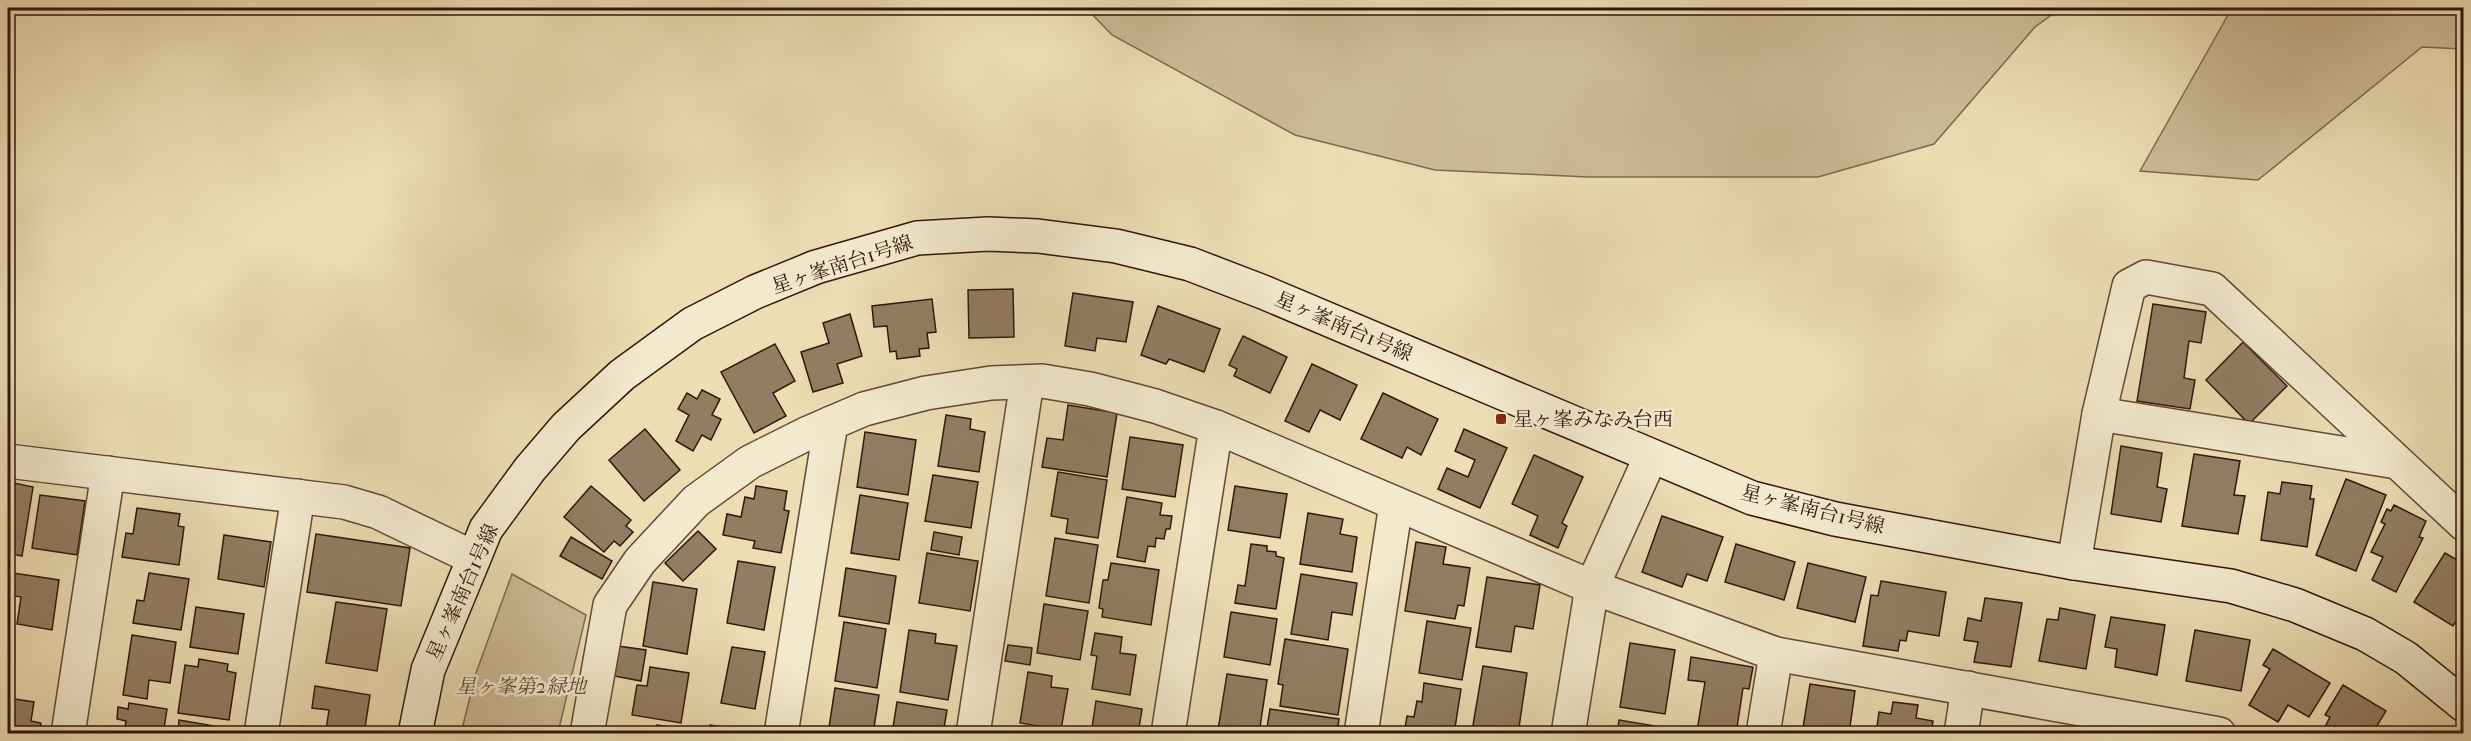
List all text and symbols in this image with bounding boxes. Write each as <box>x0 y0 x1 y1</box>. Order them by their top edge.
street label: 星ヶ峯南台1号線 <box>769 231 916 298</box>
street label: 星ヶ峯南台1号線 <box>1272 287 1416 366</box>
place label: 星ヶ峯みなみ台西 <box>1513 408 1673 431</box>
marker: 星ヶ峯みなみ台西 <box>1494 412 1508 426</box>
street label: 星ヶ峯南台1号線 <box>1739 481 1887 538</box>
street label: 星ヶ峯南台1号線 <box>422 520 503 664</box>
park label: 星ヶ峯第2緑地 <box>456 675 588 698</box>

